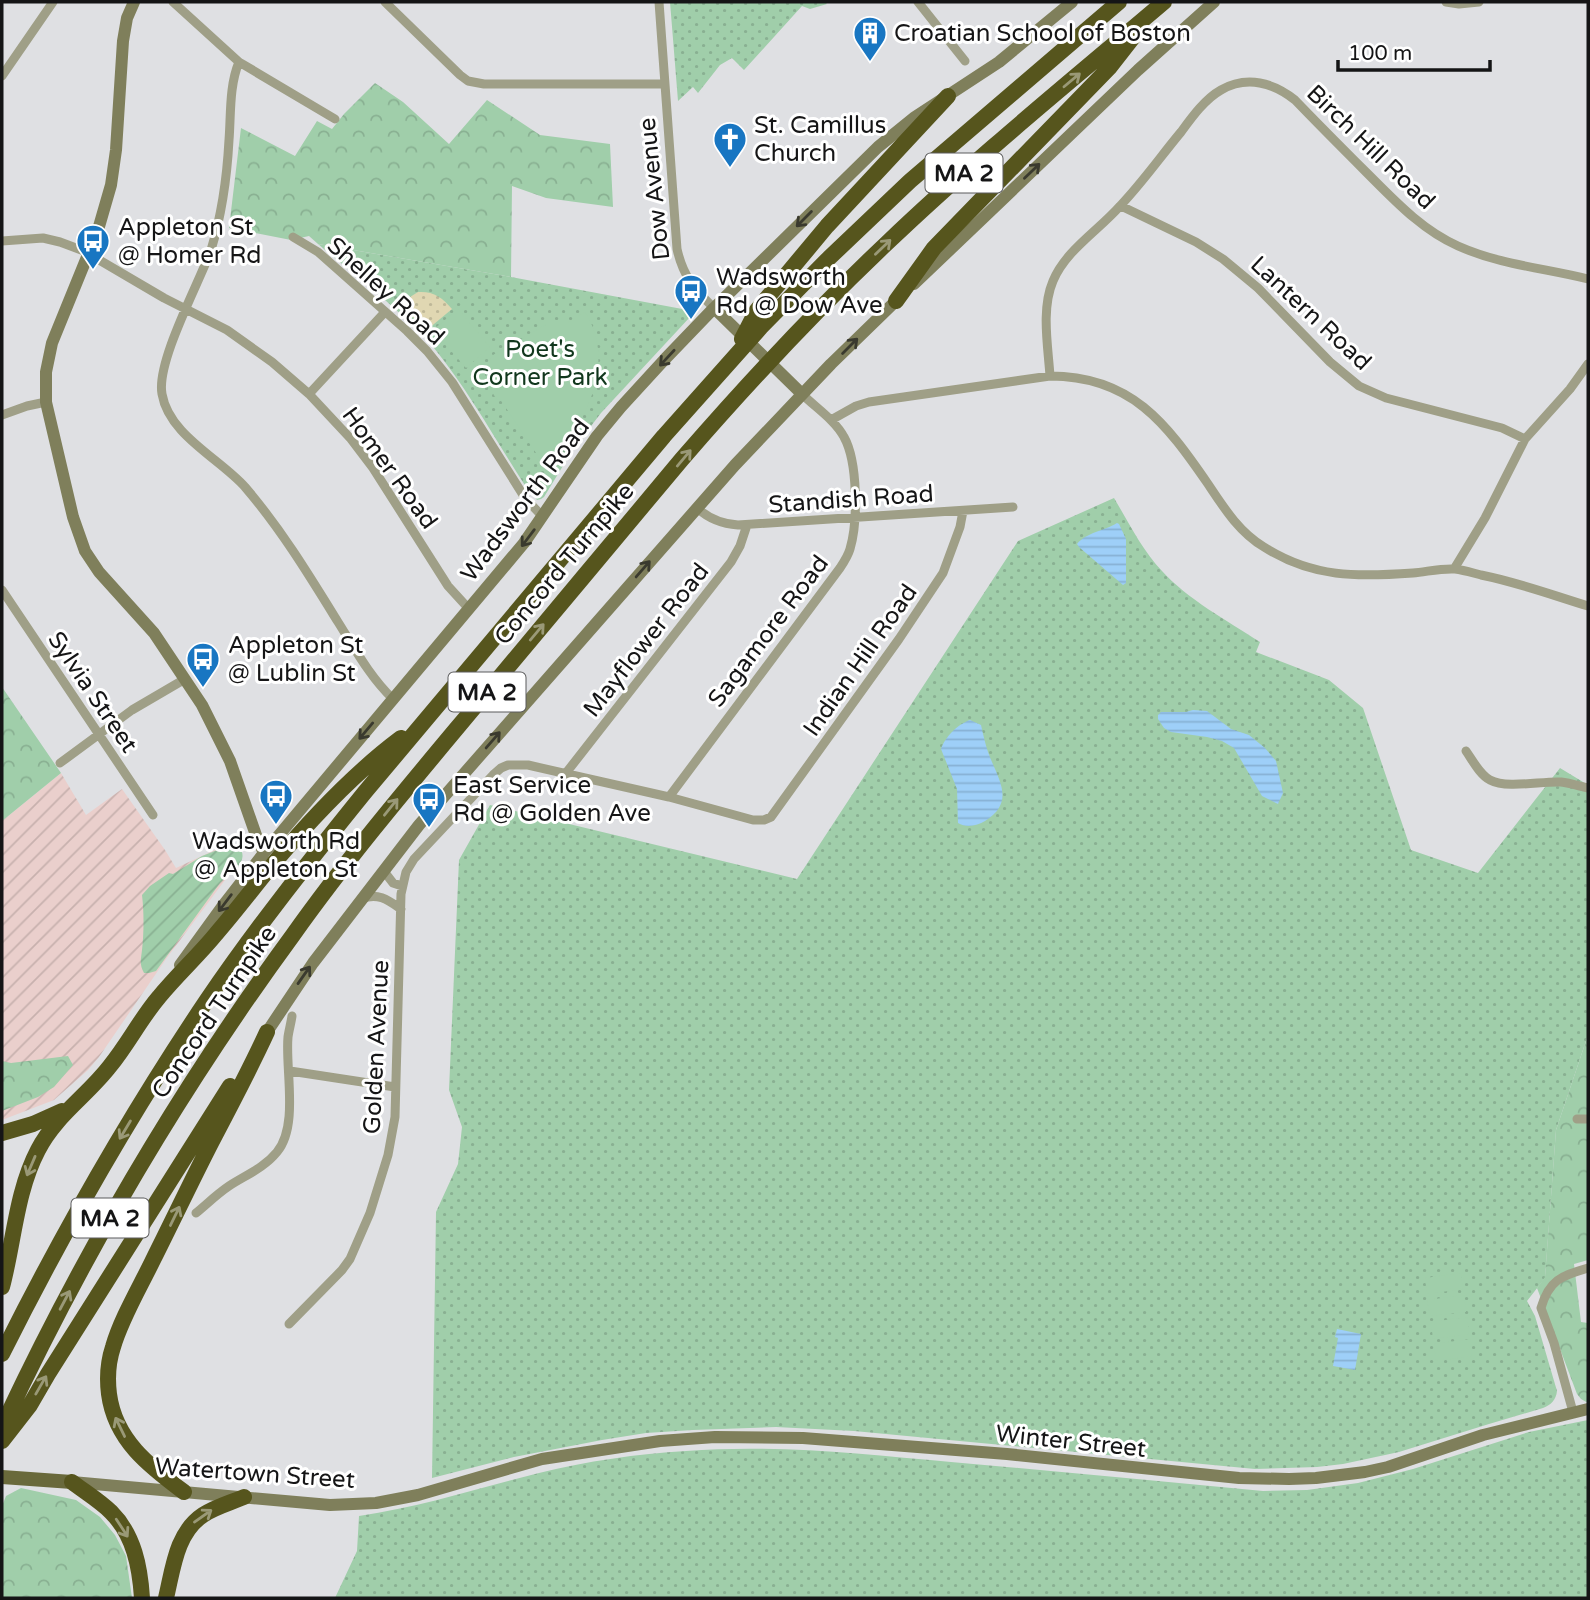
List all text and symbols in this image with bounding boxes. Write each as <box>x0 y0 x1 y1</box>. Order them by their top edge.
building icon: Croatian School of Boston <box>851 14 889 63</box>
place label: Croatian School of Boston <box>894 19 1191 48</box>
scale bar <box>1338 28 1490 72</box>
text: 100 m <box>1348 41 1412 66</box>
one-way arrow <box>1062 72 1080 88</box>
street label: Birch Hill Road <box>1300 79 1441 216</box>
place label: St. Camillus Church <box>754 111 886 168</box>
street label: Dow Avenue <box>633 116 676 262</box>
church icon: St. Camillus Church <box>711 120 749 169</box>
road number: MA 2 <box>926 154 1002 192</box>
one-way arrow <box>1023 163 1040 180</box>
one-way arrow <box>796 210 813 227</box>
place label: Appleton St @ Homer Rd <box>118 213 261 270</box>
bus stop icon: Appleton St @ Homer Rd <box>74 222 112 271</box>
street label: Shelley Road <box>321 231 450 352</box>
one-way arrow <box>874 238 891 255</box>
street label: Lantern Road <box>1244 250 1377 377</box>
place label: Wadsworth Rd @ Dow Ave <box>716 263 883 320</box>
bus stop icon: Wadsworth Rd @ Dow Ave <box>672 272 710 321</box>
park label: Poet's Corner Park <box>473 335 607 392</box>
one-way arrow <box>841 337 858 354</box>
one-way arrow <box>658 349 675 366</box>
street label: Homer Road <box>336 402 444 535</box>
street label: Wadsworth Road <box>455 413 596 587</box>
one-way arrow <box>676 449 692 467</box>
street label: Concord Turnpike <box>488 478 640 651</box>
street label: Standish Road <box>768 479 935 520</box>
one-way arrow <box>521 528 536 547</box>
street label: Sagamore Road <box>702 550 835 713</box>
street label: Mayflower Road <box>577 558 715 723</box>
one-way arrow <box>635 561 651 579</box>
street label: Indian Hill Road <box>797 579 924 742</box>
one-way arrow <box>529 623 545 641</box>
street label: Sylvia Street <box>41 626 144 758</box>
place label: Appleton St @ Lublin St <box>228 631 363 688</box>
bus stop icon: Appleton St @ Lublin St <box>184 640 222 689</box>
road number: MA 2 <box>448 672 526 712</box>
one-way arrow <box>359 722 375 740</box>
one-way arrow <box>485 732 501 750</box>
place label: East Service Rd @ Golden Ave <box>453 771 651 828</box>
bus stop icon: Wadsworth Rd @ Appleton St <box>257 777 295 826</box>
bus stop icon: East Service Rd @ Golden Ave <box>410 780 448 829</box>
one-way arrow <box>384 798 399 816</box>
place label: Wadsworth Rd @ Appleton St <box>192 827 360 884</box>
one-way arrow <box>217 894 232 912</box>
street label: Concord Turnpike <box>146 920 283 1104</box>
street label: Golden Avenue <box>357 959 396 1135</box>
one-way arrow <box>297 966 311 985</box>
one-way arrow <box>118 1120 132 1140</box>
one-way arrow <box>23 1155 36 1176</box>
road number: MA 2 <box>72 1198 148 1238</box>
one-way arrow <box>169 1206 182 1227</box>
one-way arrow <box>58 1291 72 1311</box>
one-way arrow <box>34 1376 48 1396</box>
one-way arrow <box>113 1417 126 1438</box>
street label: Winter Street <box>994 1419 1148 1464</box>
street label: Watertown Street <box>154 1452 356 1495</box>
one-way arrow <box>193 1509 212 1524</box>
one-way arrow <box>116 1517 130 1537</box>

